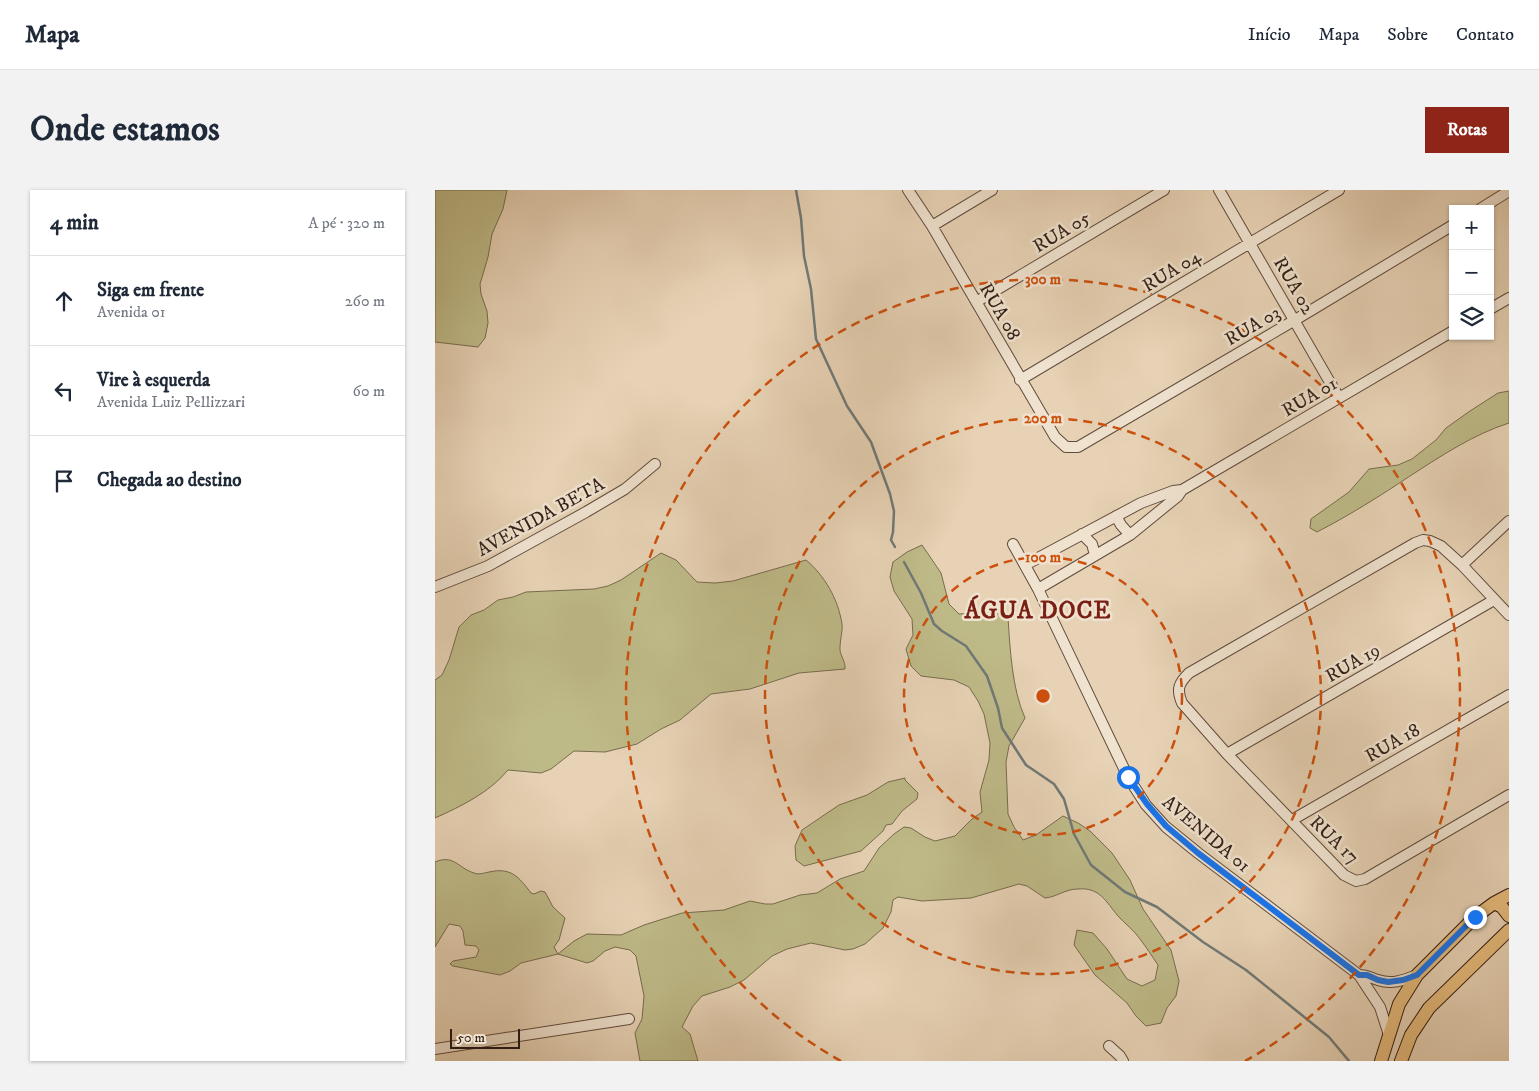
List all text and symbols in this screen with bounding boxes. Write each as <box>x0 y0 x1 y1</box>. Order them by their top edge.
text: Mapa <box>25 20 79 50</box>
text: Início <box>1248 24 1291 46</box>
text: Mapa <box>1319 24 1359 46</box>
text: Sobre <box>1387 24 1428 46</box>
text: Contato <box>1456 24 1514 46</box>
button: Rotas <box>1425 107 1509 153</box>
text: Onde estamos <box>30 108 220 152</box>
map controls <box>1449 205 1494 340</box>
button: + <box>1449 205 1494 250</box>
street label: RUA 05 <box>1029 206 1095 258</box>
text: 4 min <box>50 210 99 236</box>
text: A pé · 320 m <box>308 213 385 233</box>
street label: RUA 04 <box>1138 244 1206 298</box>
button: − <box>1449 250 1494 295</box>
street label: RUA 02 <box>1268 253 1320 319</box>
text: 300 m <box>1025 270 1062 289</box>
text: Siga em frente <box>97 279 204 302</box>
street label: RUA 08 <box>974 279 1025 345</box>
icon: ahead <box>50 287 78 315</box>
text: 260 m <box>345 291 385 311</box>
button: layers <box>1449 295 1494 340</box>
street label: RUA 03 <box>1221 301 1284 351</box>
text: Avenida 01 <box>97 302 166 322</box>
text: Vire à esquerda <box>97 369 210 392</box>
street label: RUA 01 <box>1278 372 1341 422</box>
icon: left <box>50 377 78 405</box>
text: 60 m <box>353 381 385 401</box>
text: Avenida Luiz Pellizzari <box>97 392 245 412</box>
text: 200 m <box>1024 409 1063 428</box>
icon: arrive <box>50 467 78 495</box>
text: Chegada ao destino <box>97 469 242 492</box>
street label: AVENIDA BETA <box>473 472 609 562</box>
text: 100 m <box>1025 548 1062 567</box>
district label: ÁGUA DOCE <box>963 595 1112 626</box>
street label: RUA 19 <box>1321 639 1384 688</box>
centre of rings <box>1034 687 1052 705</box>
street label: RUA 18 <box>1361 719 1424 768</box>
route start <box>1117 766 1140 789</box>
street label: AVENIDA 01 <box>1157 791 1255 878</box>
street label: RUA 17 <box>1304 811 1363 869</box>
route end <box>1464 906 1487 929</box>
scale bar <box>450 1026 520 1049</box>
text: 50 m <box>457 1029 485 1047</box>

